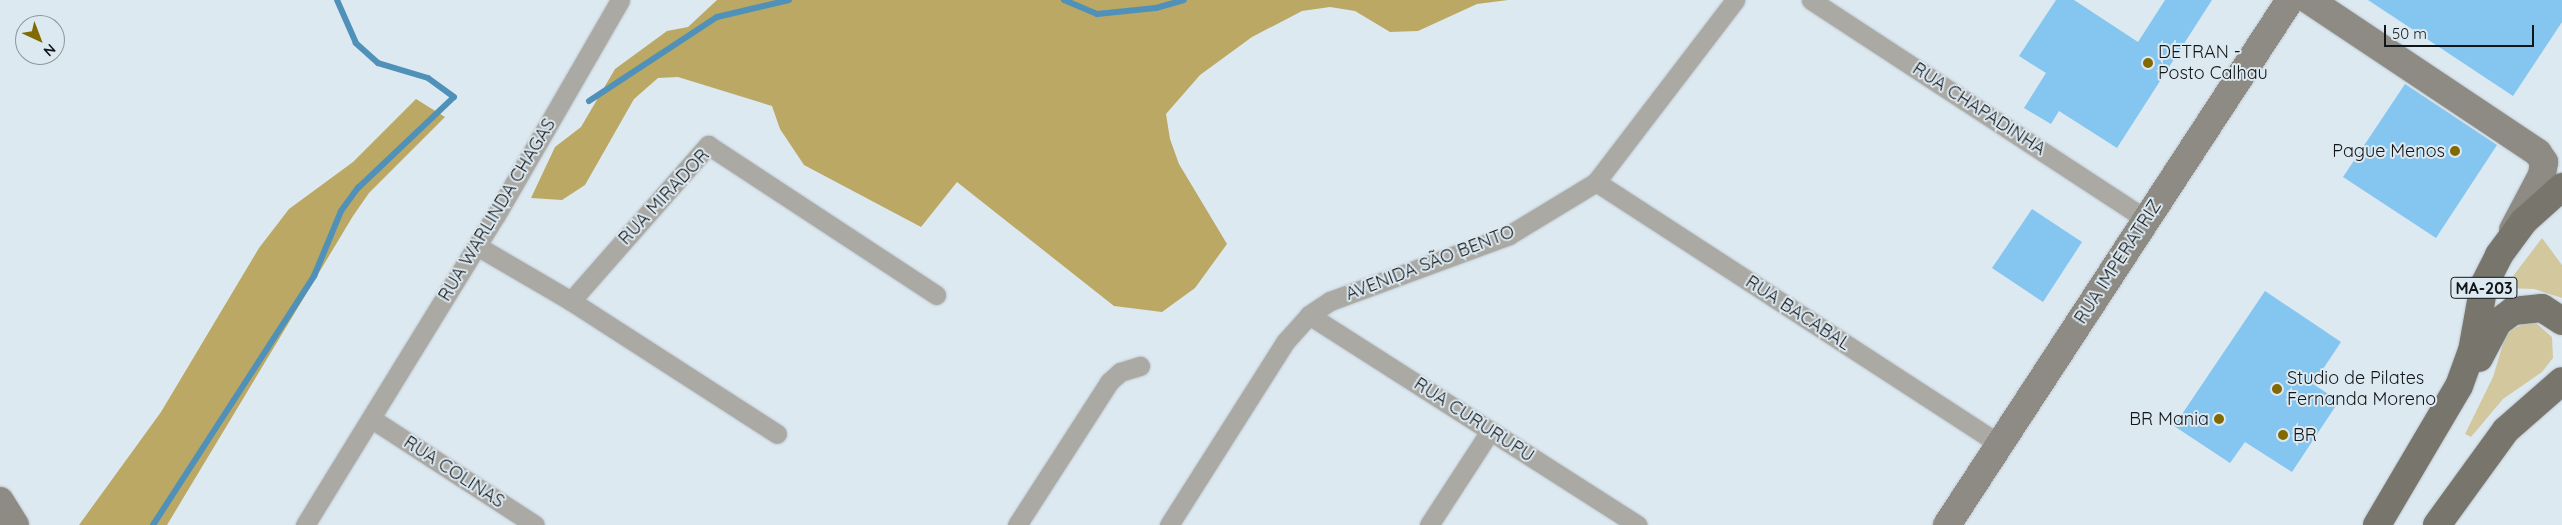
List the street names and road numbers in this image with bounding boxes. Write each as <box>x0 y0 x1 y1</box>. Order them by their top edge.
street label: RUA CHAPADINHA <box>1908 58 2050 160</box>
street label: RUA WARLINDA CHAGAS <box>434 115 560 305</box>
street label: RUA MIRADOR <box>614 145 714 249</box>
street label: RUA IMPERATRIZ <box>2070 196 2166 328</box>
street label: AVENIDA SÃO BENTO <box>1343 221 1517 305</box>
street label: RUA BACABAL <box>1741 271 1855 355</box>
road number: MA-203 <box>2450 274 2518 302</box>
street label: RUA CURURUPU <box>1410 373 1538 467</box>
street label: RUA COLINAS <box>400 431 508 513</box>

